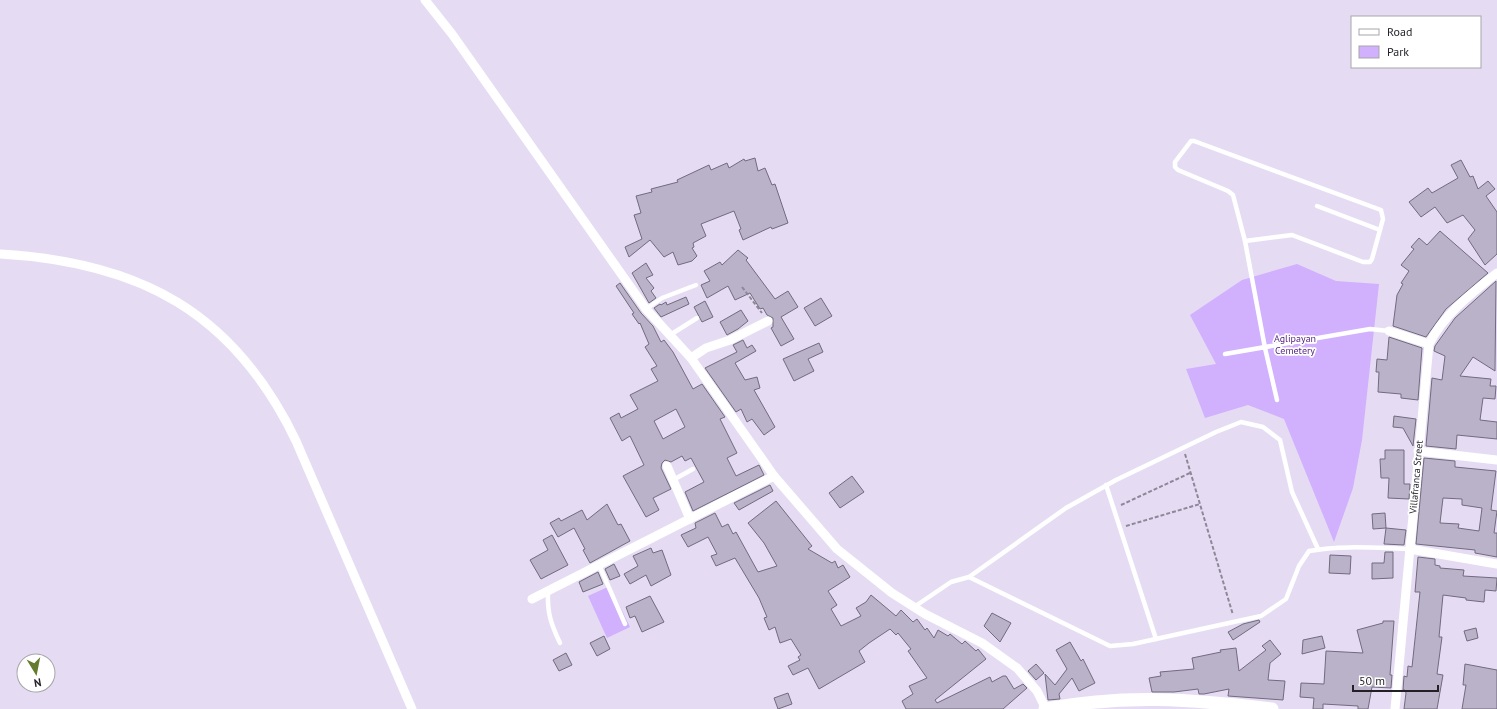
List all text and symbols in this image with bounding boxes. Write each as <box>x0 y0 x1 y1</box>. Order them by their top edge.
legend <box>1351 16 1481 68</box>
text: Road <box>1387 24 1412 39</box>
text: Park <box>1387 44 1409 59</box>
park label: Aglipayan Cemetery <box>1274 332 1316 357</box>
street label: Villafranca Street <box>1406 439 1426 515</box>
north arrow <box>16 653 56 693</box>
scale bar <box>1353 667 1438 693</box>
text: 50 m <box>1359 673 1385 688</box>
text: N <box>33 675 43 690</box>

